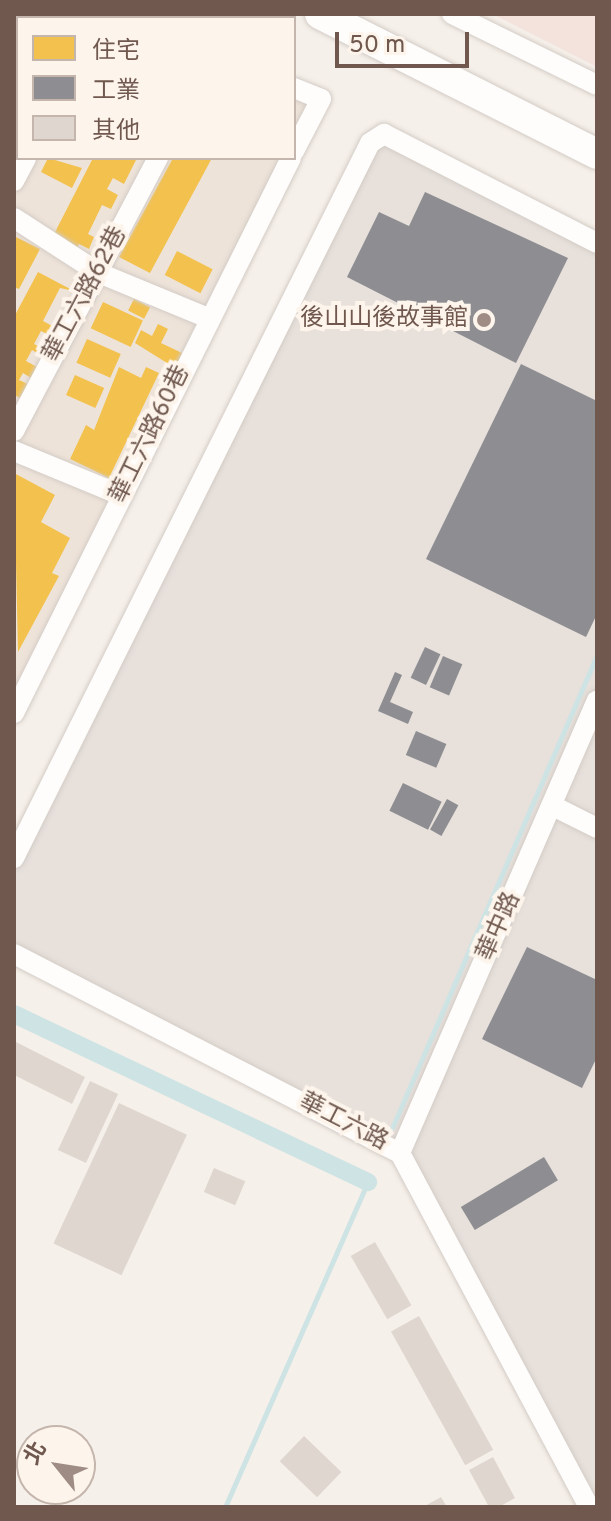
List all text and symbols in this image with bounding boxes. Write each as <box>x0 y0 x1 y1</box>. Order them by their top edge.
legend <box>16 16 296 160</box>
scale bar <box>339 16 473 66</box>
text: 50 m <box>349 31 405 61</box>
text: 住宅 <box>92 37 140 67</box>
text: 工業 <box>92 77 140 107</box>
text: 其他 <box>92 117 140 147</box>
street label: 華工六路62巷 <box>38 222 134 368</box>
place label: 後山山後故事館 <box>300 306 468 334</box>
marker: 後山山後故事館 <box>475 311 493 329</box>
street label: 華工六路60巷 <box>105 361 197 509</box>
street label: 華中路 <box>472 888 528 966</box>
street label: 華工六路 <box>294 1088 392 1158</box>
north arrow <box>16 1425 96 1505</box>
text: 北 <box>19 1437 54 1470</box>

